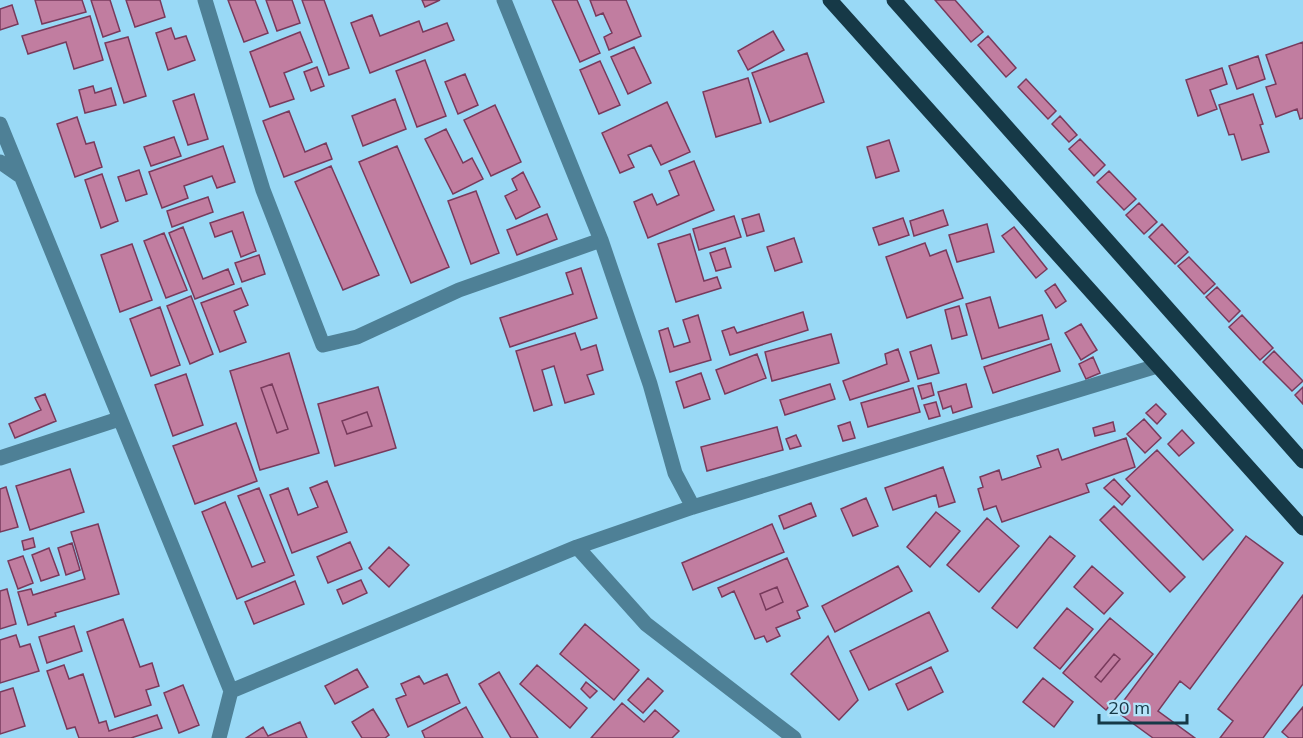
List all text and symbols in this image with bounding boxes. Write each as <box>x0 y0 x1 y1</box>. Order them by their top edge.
scale bar <box>1099 687 1188 725</box>
text: 20 m <box>1108 696 1150 719</box>

